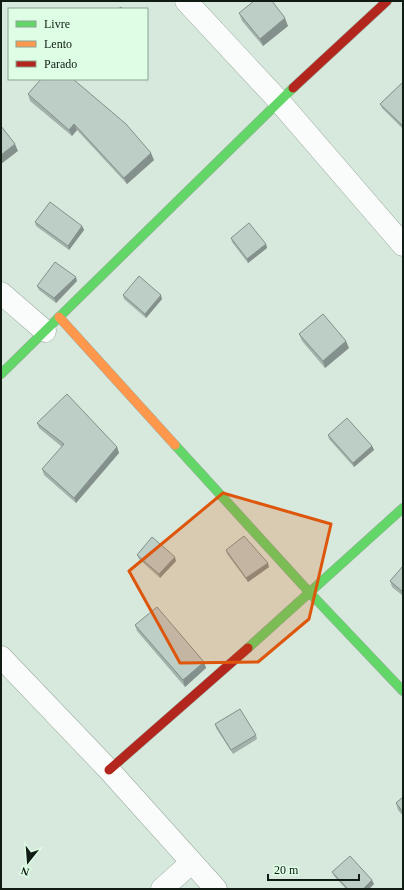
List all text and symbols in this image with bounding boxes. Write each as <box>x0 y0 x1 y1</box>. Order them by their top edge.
legend <box>8 8 148 80</box>
text: Livre <box>44 17 70 31</box>
text: Lento <box>44 37 72 51</box>
text: Parado <box>44 57 77 71</box>
north arrow <box>8 842 48 882</box>
scale bar <box>268 856 359 882</box>
text: 20 m <box>274 863 299 877</box>
text: N <box>19 865 31 878</box>

